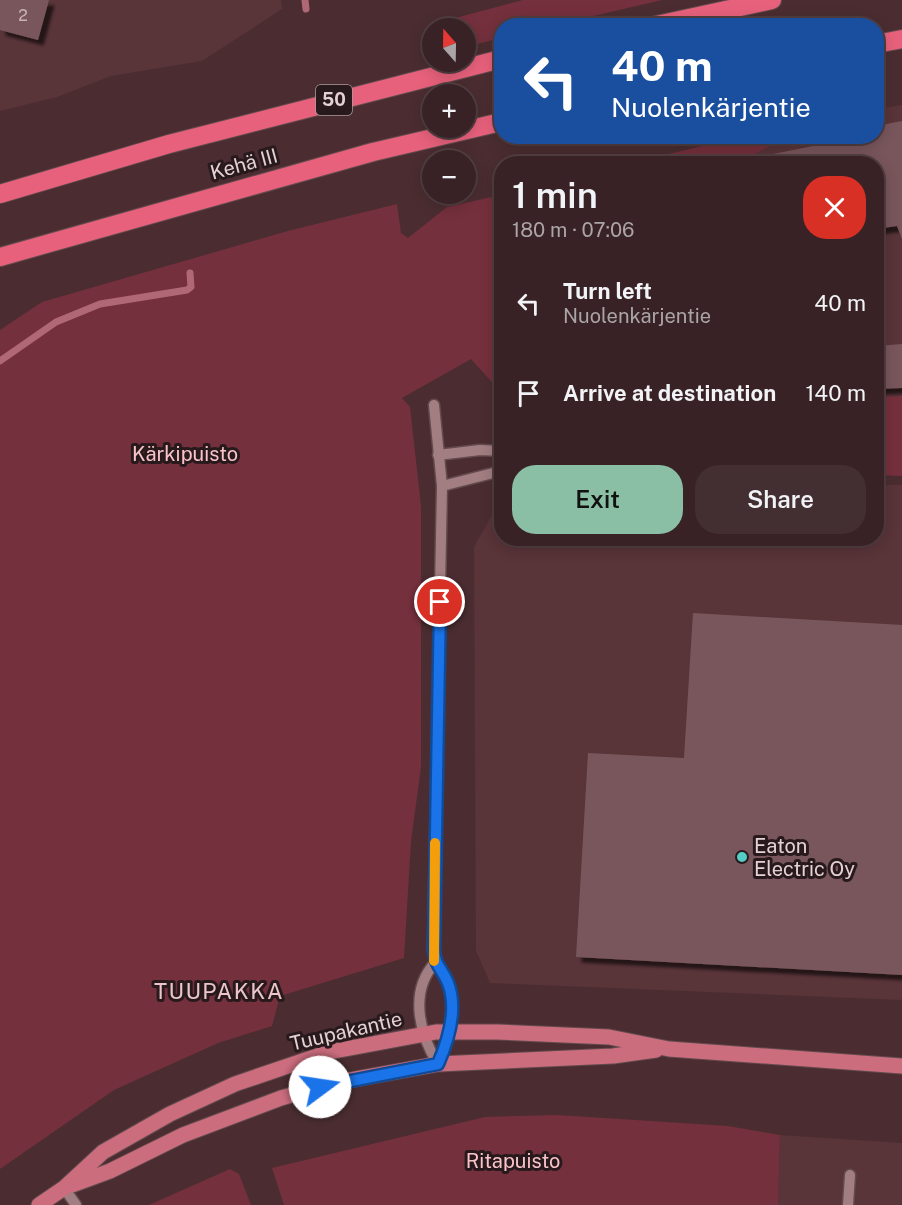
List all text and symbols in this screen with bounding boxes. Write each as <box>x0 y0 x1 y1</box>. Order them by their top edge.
house number: 2 <box>18 6 28 25</box>
north arrow <box>422 18 476 72</box>
map controls <box>422 18 476 204</box>
text: 40 m <box>611 41 713 90</box>
icon: left <box>512 42 590 120</box>
button: + <box>422 84 476 138</box>
road number: 50 <box>316 85 352 115</box>
text: Nuolenkärjentie <box>611 91 811 123</box>
street label: Kehä III <box>208 144 280 184</box>
button: − <box>422 150 476 204</box>
text: 1 min <box>512 174 598 216</box>
button: close <box>803 176 866 239</box>
text: 180 m · 07:06 <box>512 218 635 242</box>
text: Turn left <box>563 278 652 304</box>
icon: left <box>512 287 545 320</box>
text: 40 m <box>814 290 866 316</box>
text: Nuolenkärjentie <box>563 304 711 328</box>
icon: arrive <box>512 377 545 410</box>
text: Arrive at destination <box>563 380 776 406</box>
text: 140 m <box>805 380 866 406</box>
park label: Kärkipuisto <box>132 442 238 466</box>
button: Exit <box>512 465 683 534</box>
button: Share <box>695 465 866 534</box>
pin <box>414 576 465 627</box>
icon: arrive <box>423 585 456 618</box>
place label: Eaton Electric Oy <box>754 834 855 881</box>
marker: Eaton Electric Oy <box>735 850 749 864</box>
district label: TUUPAKKA <box>154 978 284 1004</box>
street label: Tuupakantie <box>288 1006 404 1056</box>
position arrow <box>288 1055 352 1119</box>
park label: Ritapuisto <box>466 1149 560 1173</box>

